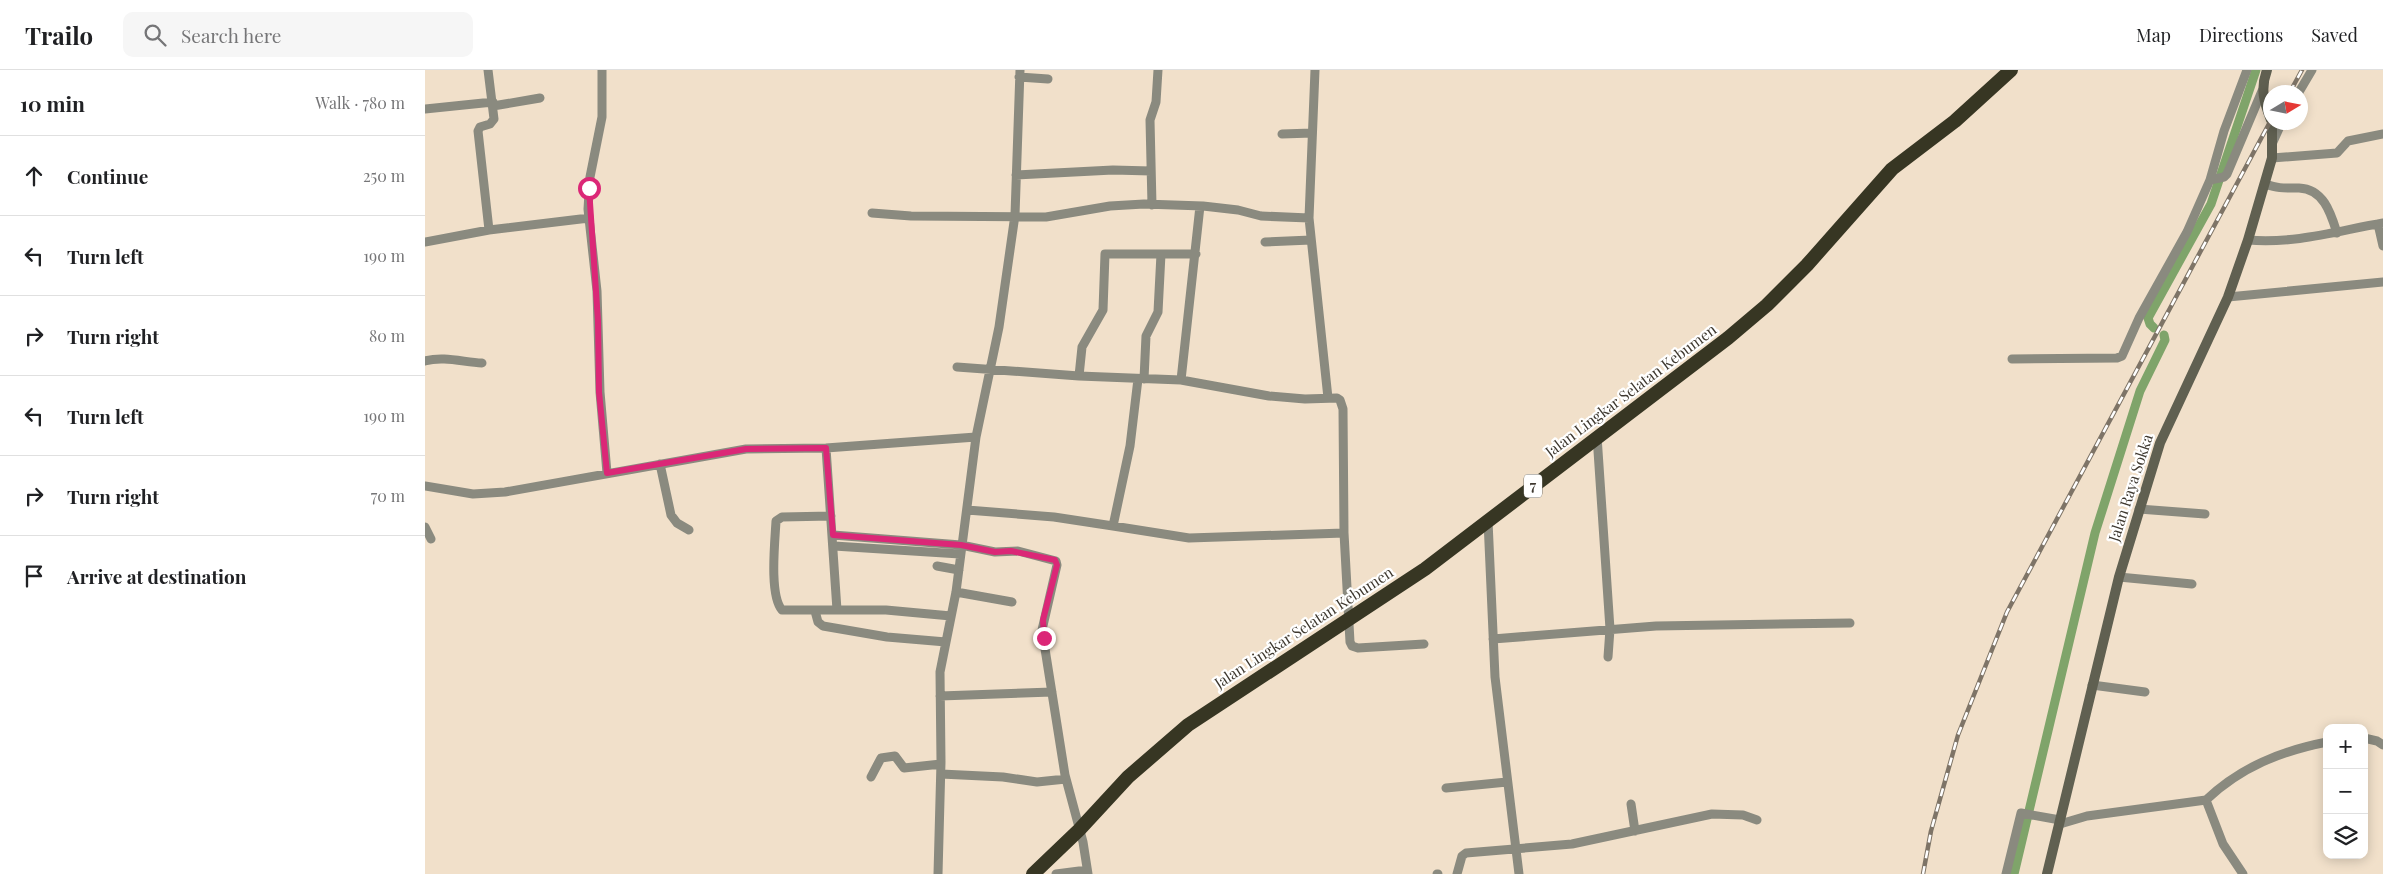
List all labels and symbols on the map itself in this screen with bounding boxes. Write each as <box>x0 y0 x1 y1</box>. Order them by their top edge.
north arrow <box>2263 85 2308 130</box>
route start <box>578 177 601 200</box>
street label: Jalan Lingkar Selatan Kebumen <box>1540 319 1720 462</box>
street label: Jalan Raya Sokka <box>2103 431 2157 545</box>
road number: 7 <box>1524 474 1542 498</box>
street label: Jalan Lingkar Selatan Kebumen <box>1209 562 1397 693</box>
route end <box>1033 627 1056 650</box>

